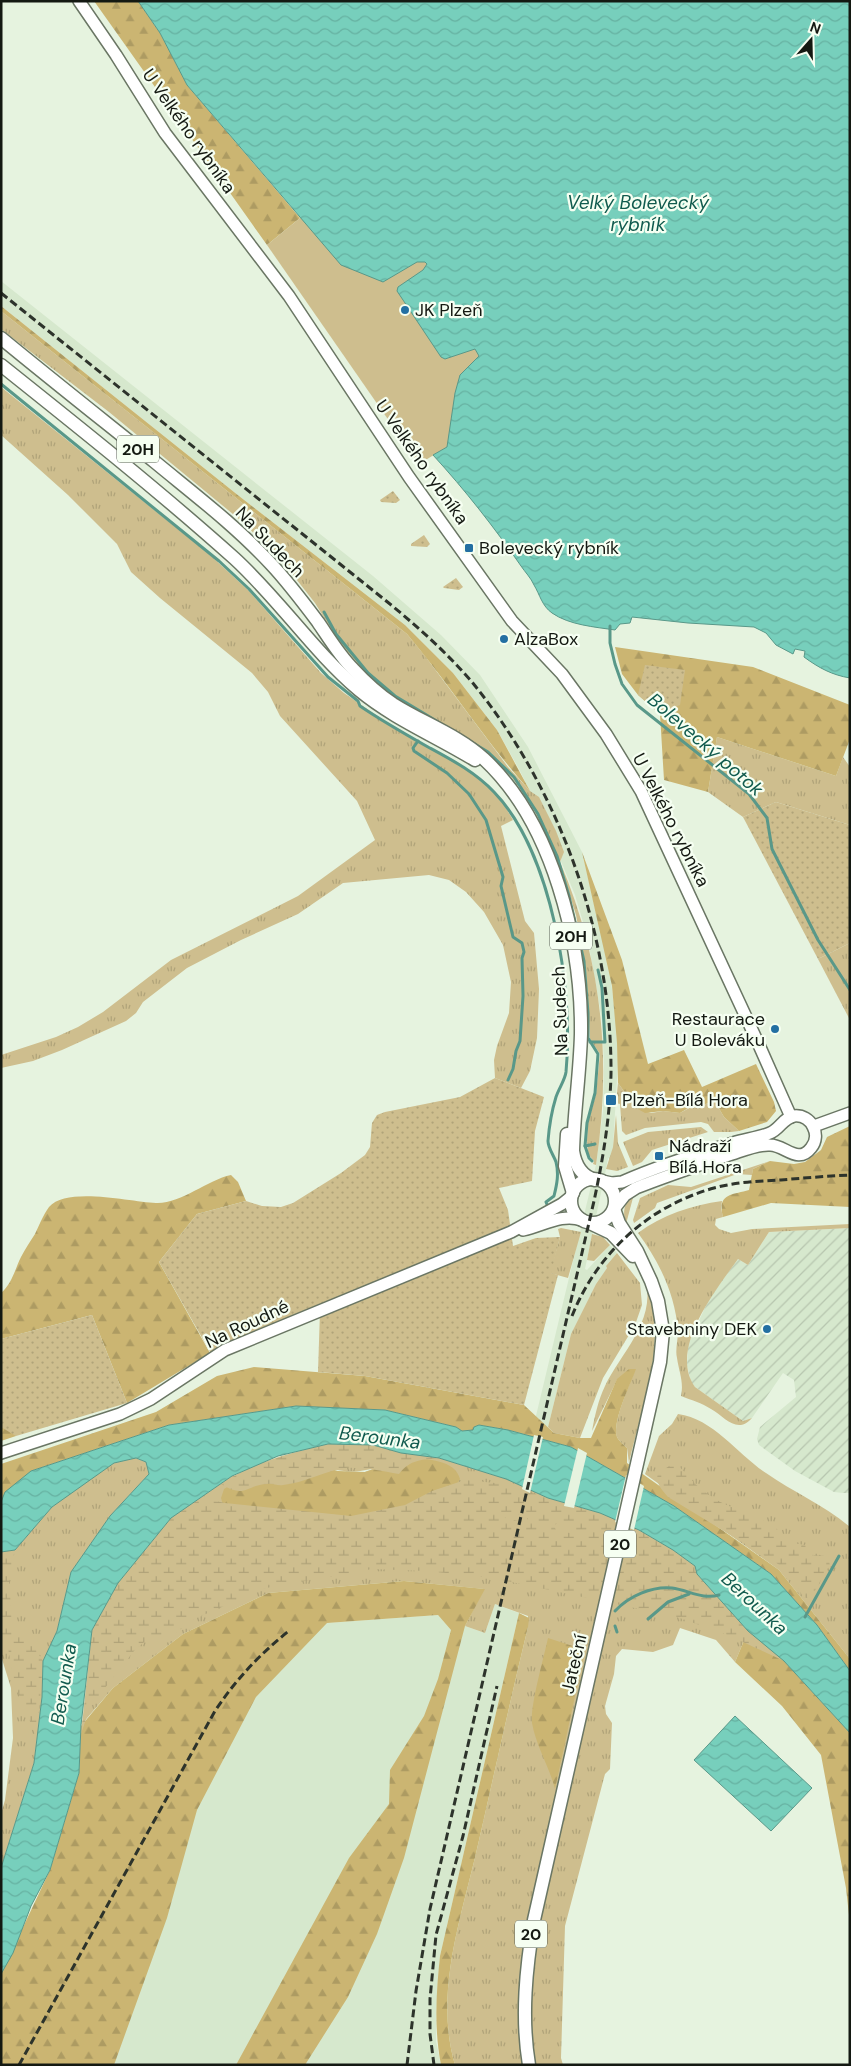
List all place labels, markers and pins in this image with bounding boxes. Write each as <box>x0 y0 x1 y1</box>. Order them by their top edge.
place label: JK Plzeň <box>415 298 483 322</box>
marker: JK Plzeň <box>399 304 411 316</box>
place label: Bolevecký rybník <box>479 536 619 560</box>
marker: Bolevecký rybník <box>463 542 475 554</box>
place label: AlzaBox <box>514 627 578 651</box>
marker: AlzaBox <box>498 633 510 645</box>
place label: Restaurace U Boleváku <box>672 1007 765 1052</box>
marker: Restaurace U Boleváku <box>769 1023 781 1035</box>
place label: Plzeň-Bílá Hora <box>622 1088 748 1112</box>
marker: Plzeň-Bílá Hora <box>604 1093 618 1107</box>
place label: Nádraží Bílá Hora <box>669 1134 742 1179</box>
marker: Nádraží Bílá Hora <box>653 1150 665 1162</box>
place label: Stavebniny DEK <box>627 1317 757 1341</box>
marker: Stavebniny DEK <box>761 1323 773 1335</box>

